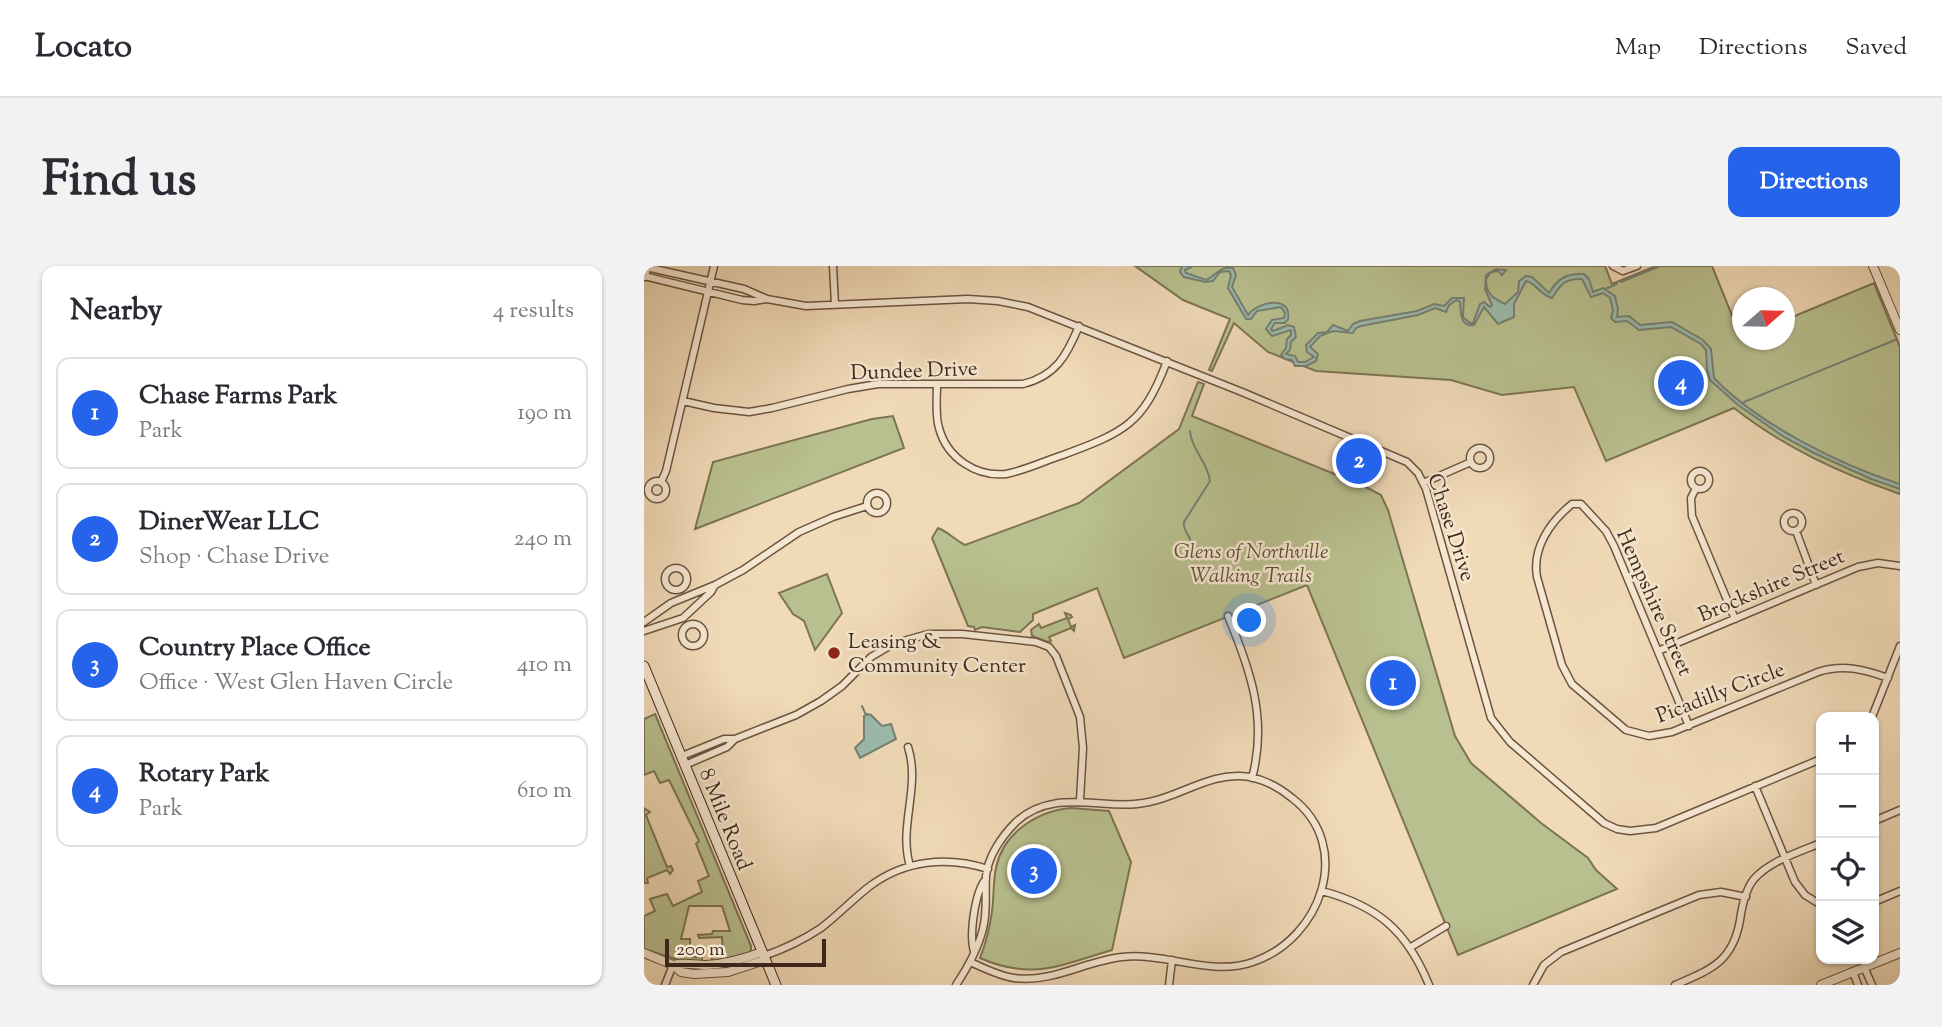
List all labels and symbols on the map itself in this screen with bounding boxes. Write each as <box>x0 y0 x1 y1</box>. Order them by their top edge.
north arrow <box>1732 287 1795 350</box>
street label: Dundee Drive <box>850 355 978 389</box>
pin: 4 <box>1658 357 1704 409</box>
pin: 2 <box>1336 435 1382 487</box>
street label: Chase Drive <box>1419 470 1482 586</box>
street label: Hempshire Street <box>1607 525 1699 681</box>
park label: Glens of Northville Walking Trails <box>1174 538 1328 592</box>
street label: Brockshire Street <box>1694 543 1850 631</box>
your location <box>1232 603 1266 637</box>
place label: Leasing & Community Center <box>848 628 1026 682</box>
marker: Leasing & Community Center <box>826 645 842 661</box>
street label: Picadilly Circle <box>1652 656 1789 732</box>
pin: 1 <box>1370 657 1416 709</box>
street label: 8 Mile Road <box>690 764 758 875</box>
pin: 3 <box>1011 845 1057 897</box>
scale bar <box>665 936 826 968</box>

